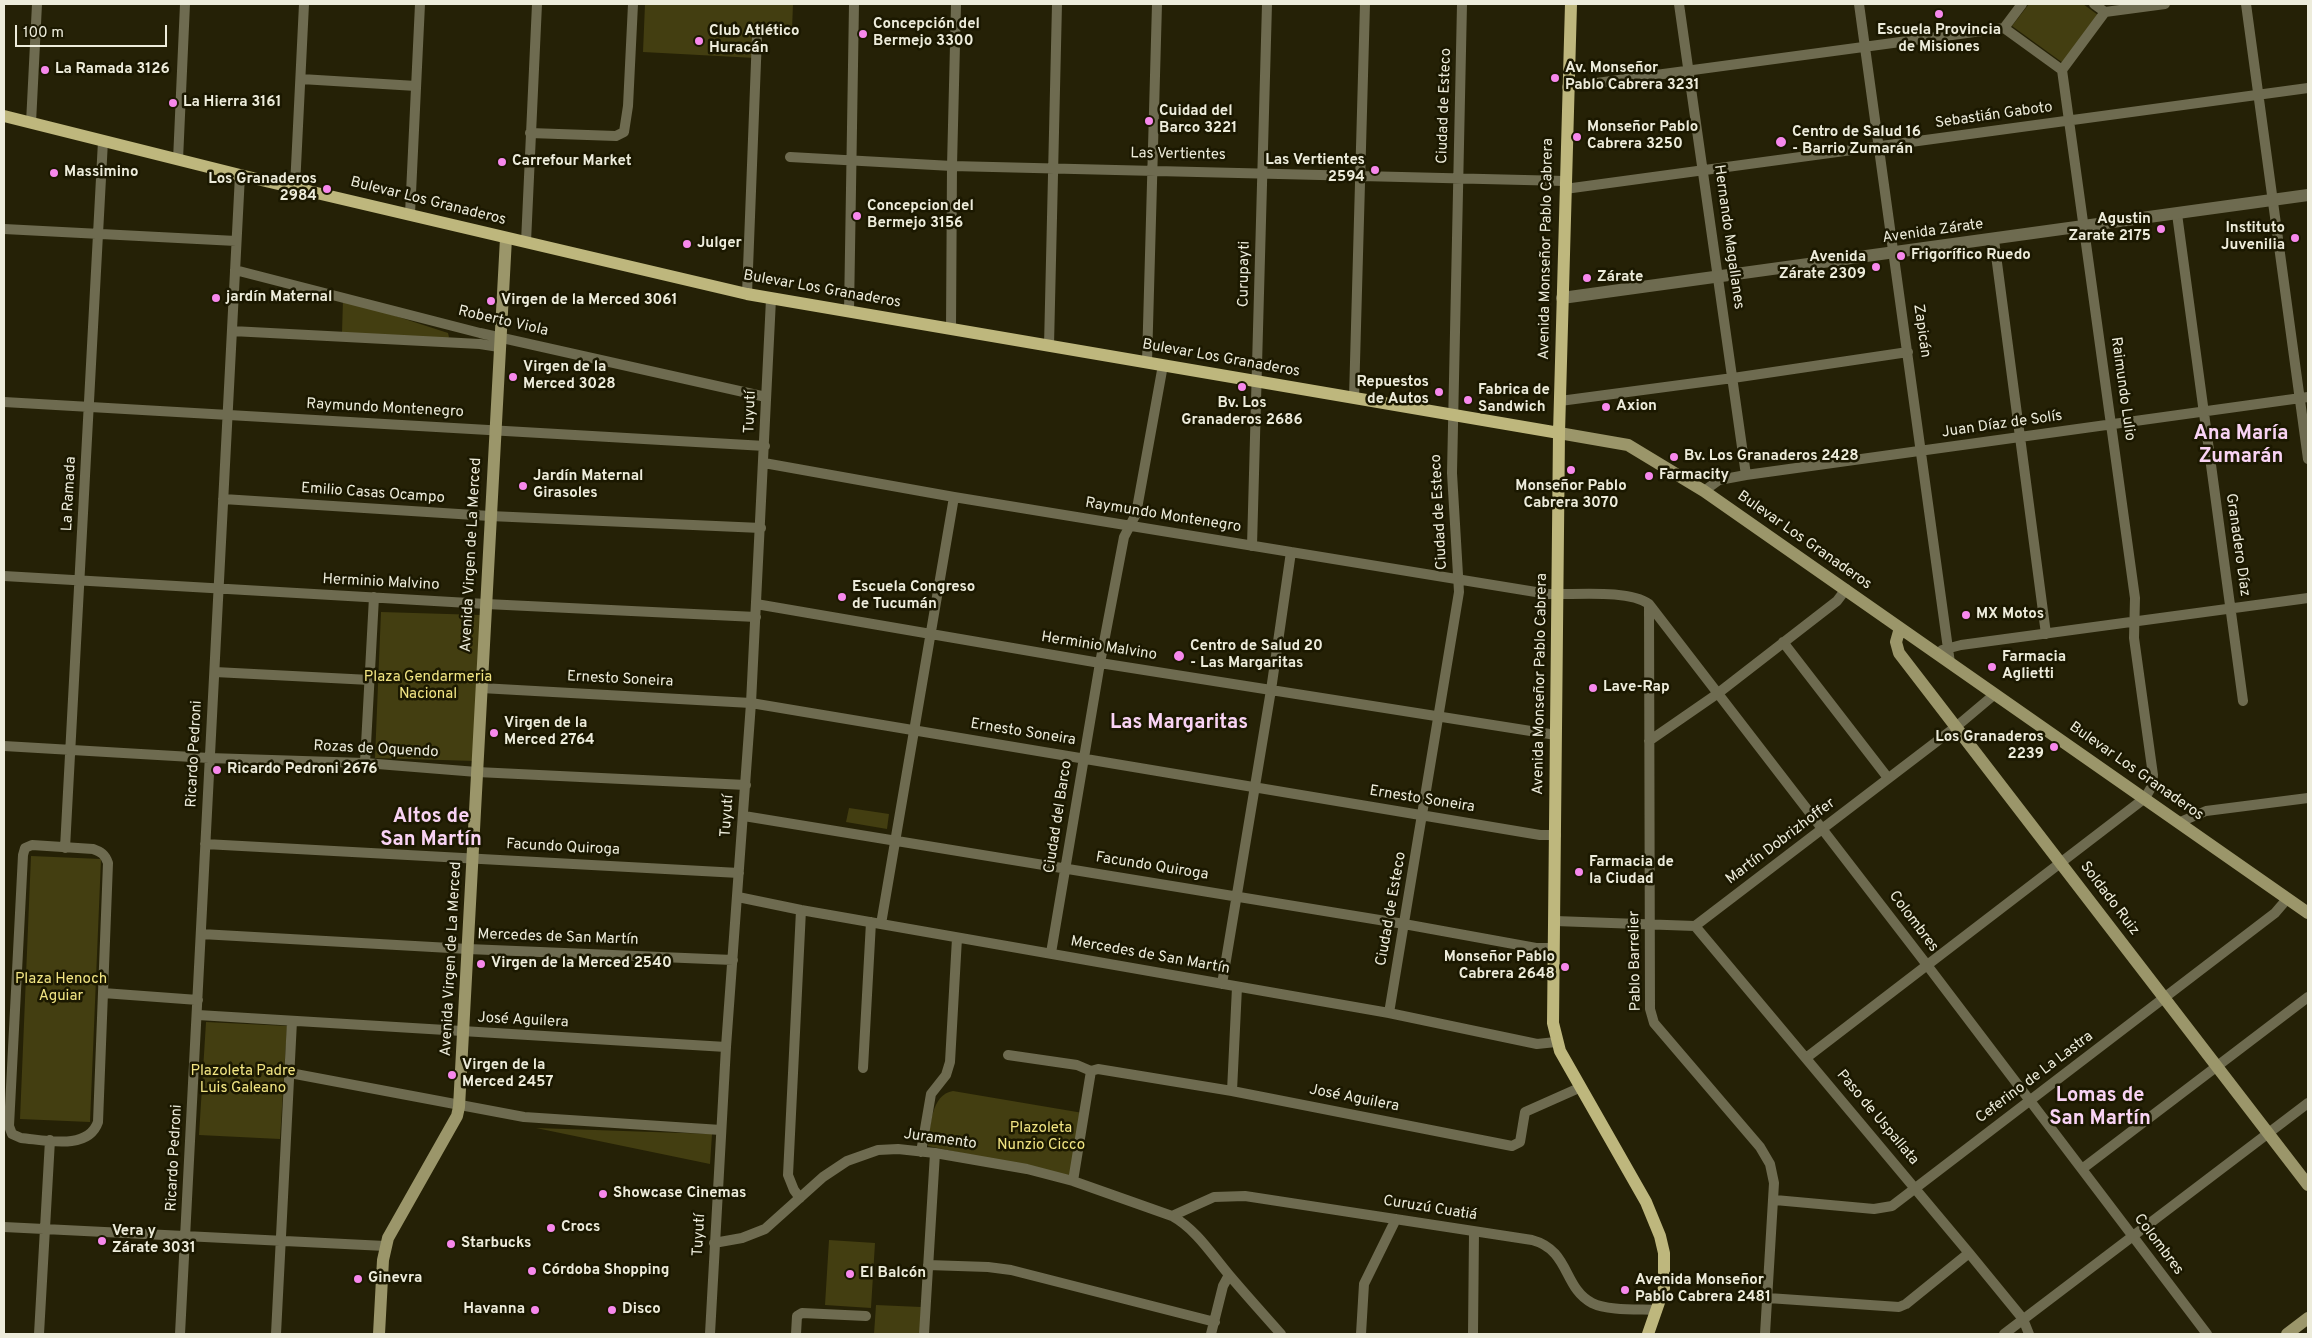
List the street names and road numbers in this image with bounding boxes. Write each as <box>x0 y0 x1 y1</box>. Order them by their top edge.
street label: Ciudad de Esteco <box>1434 48 1456 164</box>
street label: Sebastián Gaboto <box>1934 99 2054 133</box>
street label: Avenida Monseñor Pablo Cabrera <box>1536 138 1558 360</box>
street label: Las Vertientes <box>1130 145 1226 165</box>
street label: Hernando Magallanes <box>1709 164 1747 310</box>
street label: Bulevar Los Granaderos <box>348 174 508 230</box>
street label: Avenida Zárate <box>1881 216 1985 248</box>
street label: Curupayti <box>1235 241 1255 307</box>
street label: Bulevar Los Granaderos <box>742 267 902 313</box>
street label: Roberto Viola <box>456 303 550 341</box>
street label: Zapicán <box>1908 303 1934 359</box>
street label: Bulevar Los Granaderos <box>1141 336 1301 382</box>
street label: Raimundo Lulio <box>2106 336 2138 442</box>
street label: Tuyutí <box>741 390 761 434</box>
street label: Raymundo Montenegro <box>306 396 464 422</box>
street label: Juan Díaz de Solís <box>1940 408 2064 442</box>
street label: Ciudad de Esteco <box>1428 454 1452 570</box>
street label: La Ramada <box>59 456 81 532</box>
street label: Avenida Virgen de La Merced <box>458 457 486 653</box>
street label: Emilio Casas Ocampo <box>300 480 446 508</box>
street label: Bulevar Los Granaderos <box>1733 488 1875 594</box>
street label: Granadero Díaz <box>2221 492 2253 598</box>
street label: Raymundo Montenegro <box>1084 495 1242 537</box>
street label: Herminio Malvino <box>322 571 440 595</box>
street label: Avenida Monseñor Pablo Cabrera <box>1530 573 1552 795</box>
street label: Herminio Malvino <box>1040 629 1158 665</box>
street label: Ernesto Soneira <box>566 668 674 692</box>
street label: Ricardo Pedroni <box>183 700 207 808</box>
street label: Ernesto Soneira <box>969 716 1077 750</box>
street label: Bulevar Los Granaderos <box>2065 719 2207 825</box>
street label: Rozas de Oquendo <box>313 738 439 762</box>
street label: Ciudad del Barco <box>1041 759 1077 875</box>
street label: Ernesto Soneira <box>1368 783 1476 817</box>
street label: Tuyutí <box>718 794 738 838</box>
street label: Martín Dobrizhoffer <box>1723 795 1839 889</box>
street label: Facundo Quiroga <box>506 836 620 860</box>
street label: Facundo Quiroga <box>1094 849 1210 885</box>
street label: Ciudad de Esteco <box>1373 850 1411 968</box>
street label: Soldado Ruiz <box>2075 859 2143 939</box>
street label: Avenida Virgen de La Merced <box>438 861 466 1057</box>
street label: Colombres <box>1884 888 1942 956</box>
street label: Pablo Barrelier <box>1626 911 1646 1011</box>
street label: Mercedes de San Martín <box>477 926 639 950</box>
street label: Mercedes de San Martín <box>1069 933 1231 979</box>
street label: José Aguilera <box>477 1010 569 1032</box>
street label: Ceferino de La Lastra <box>1973 1028 2097 1128</box>
street label: Paso de Uspallata <box>1832 1067 1922 1169</box>
street label: José Aguilera <box>1308 1081 1400 1117</box>
street label: Ricardo Pedroni <box>163 1104 187 1212</box>
street label: Juramento <box>902 1126 978 1154</box>
street label: Curuzú Cuatiá <box>1382 1193 1478 1225</box>
street label: Colombres <box>2129 1211 2187 1279</box>
street label: Tuyutí <box>690 1213 710 1257</box>

